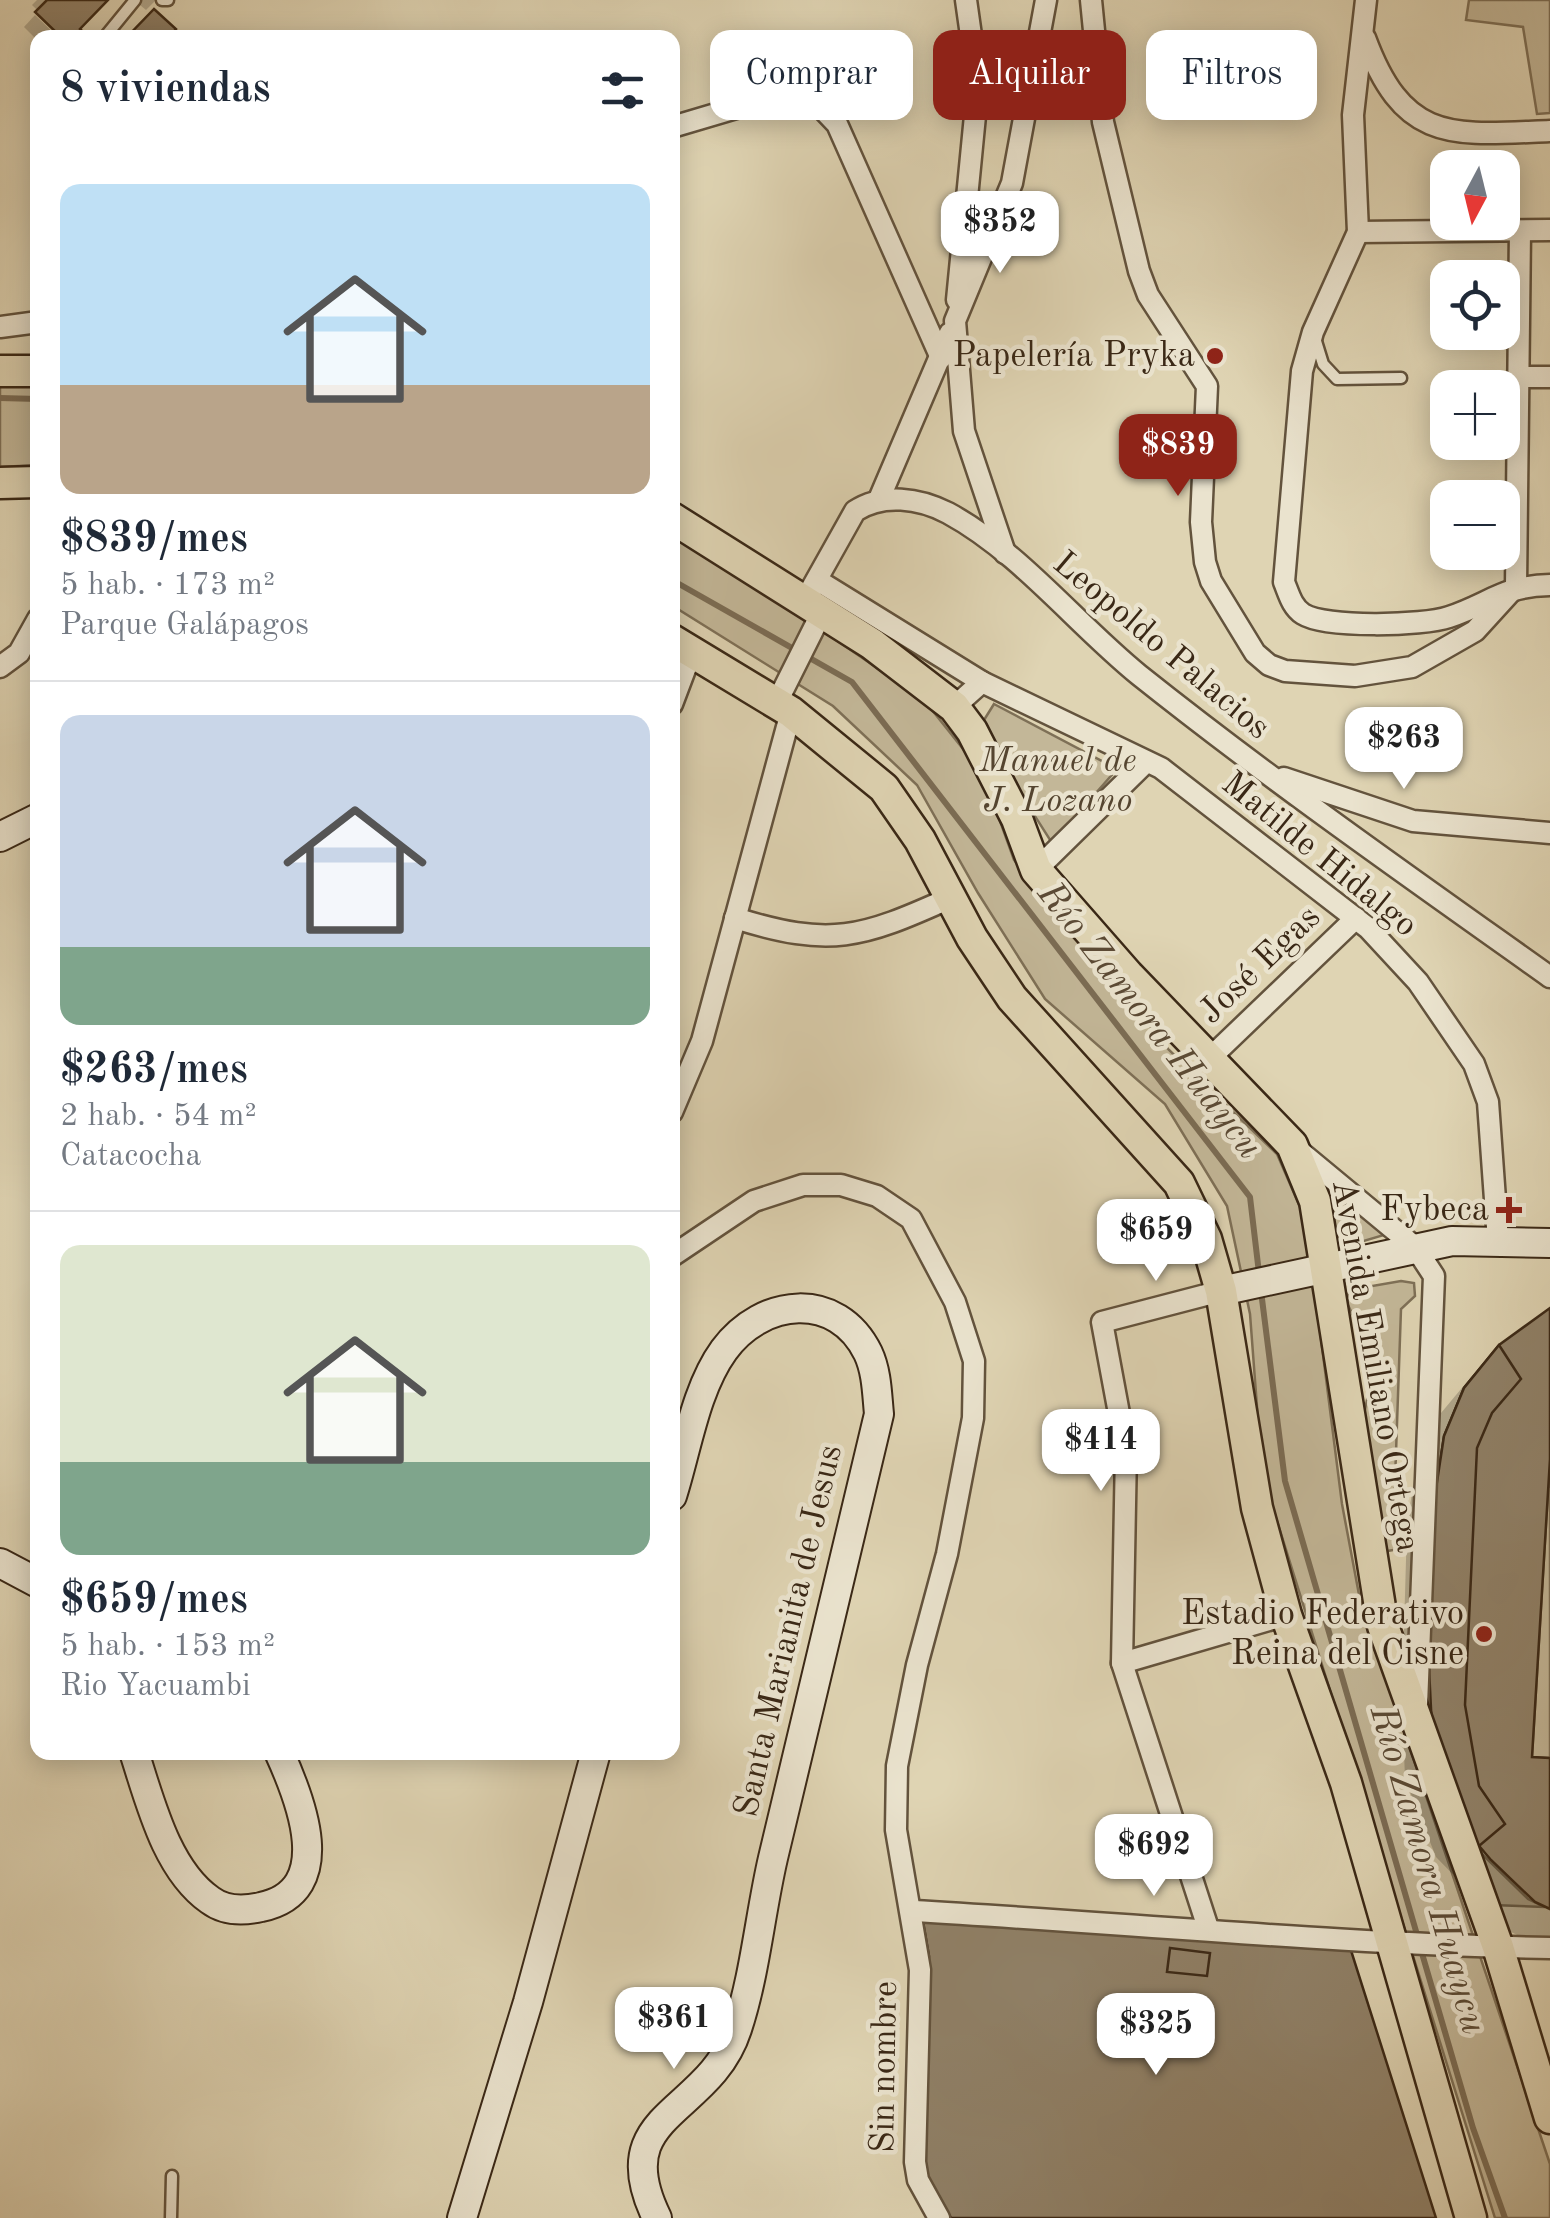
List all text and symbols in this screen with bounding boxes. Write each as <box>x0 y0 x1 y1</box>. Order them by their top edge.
chip: Comprar <box>710 30 913 120</box>
chip: Alquilar <box>933 30 1126 120</box>
chip: Filtros <box>1146 30 1317 120</box>
icon: filters <box>595 63 650 118</box>
text: 8 viviendas <box>60 69 271 111</box>
north arrow <box>1430 150 1520 240</box>
map controls <box>1430 150 1520 570</box>
pin: $352 <box>941 191 1059 276</box>
text: $352 <box>963 207 1037 239</box>
icon: home <box>265 249 445 429</box>
button: locate <box>1430 260 1520 350</box>
place label: Papelería Pryka <box>953 339 1195 374</box>
marker: Papelería Pryka <box>1204 345 1226 367</box>
button: + <box>1430 370 1520 460</box>
pin: $839 <box>1119 414 1237 499</box>
text: $839 <box>1141 430 1215 462</box>
button: − <box>1430 480 1520 570</box>
text: $839/mes <box>60 519 248 561</box>
street label: Leopoldo Palacios <box>1046 546 1276 746</box>
text: 5 hab. · 173 m² <box>60 570 275 602</box>
text: Parque Galápagos <box>60 610 309 642</box>
pin: $263 <box>1345 707 1463 792</box>
text: $263 <box>1367 723 1441 755</box>
park label: Manuel de J. Lozano <box>978 744 1137 819</box>
street label: Matilde Hidalgo <box>1215 766 1423 944</box>
icon: home <box>265 780 445 960</box>
water label: Río Zamora Huaycu <box>1029 875 1269 1167</box>
street label: José Egas <box>1193 899 1327 1031</box>
text: $263/mes <box>60 1050 248 1092</box>
text: 2 hab. · 54 m² <box>60 1101 257 1133</box>
text: Catacocha <box>60 1141 201 1173</box>
street label: Avenida Emiliano Ortega <box>1325 1177 1425 1555</box>
place label: Fybeca <box>1380 1193 1489 1228</box>
pin: $659 <box>1097 1199 1215 1284</box>
marker: Fybeca <box>1498 1199 1520 1221</box>
text: $659 <box>1119 1215 1193 1247</box>
icon: home <box>265 1310 445 1490</box>
pin: $414 <box>1042 1409 1160 1494</box>
text: $414 <box>1064 1425 1138 1457</box>
street label: Santa Marianita de Jesus <box>729 1442 849 1820</box>
text: $659/mes <box>60 1580 248 1622</box>
place label: Estadio Federativo Reina del Cisne <box>1181 1597 1464 1672</box>
marker: Estadio Federativo Reina del Cisne <box>1473 1623 1495 1645</box>
text: 5 hab. · 153 m² <box>60 1631 275 1663</box>
text: Rio Yacuambi <box>60 1671 251 1703</box>
water label: Río Zamora Huaycu <box>1362 1700 1492 2039</box>
pin: $692 <box>1095 1814 1213 1899</box>
text: $692 <box>1117 1830 1191 1862</box>
street label: Sin nombre <box>866 1981 904 2153</box>
pin: $361 <box>615 1987 733 2072</box>
pin: $325 <box>1097 1993 1215 2078</box>
text: $361 <box>637 2003 711 2035</box>
text: $325 <box>1119 2009 1193 2041</box>

